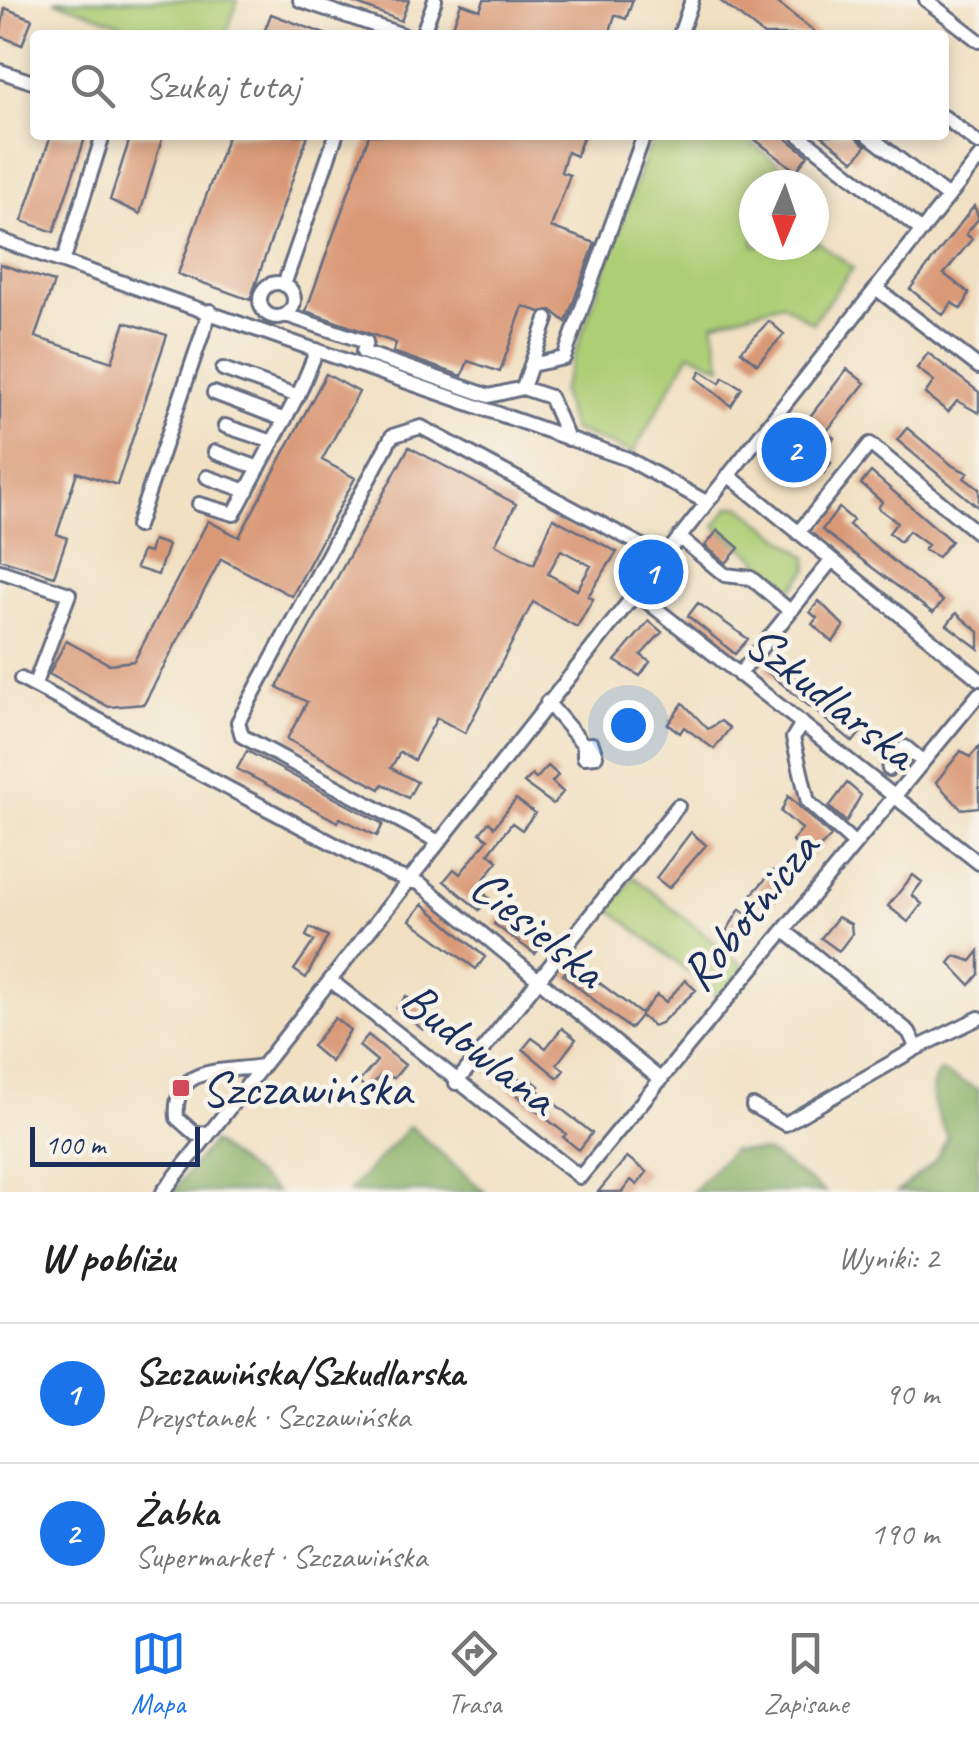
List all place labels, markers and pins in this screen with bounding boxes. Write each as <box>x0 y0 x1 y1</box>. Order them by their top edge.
pin: 2 <box>762 412 826 488</box>
pin: 1 <box>618 534 684 610</box>
place label: Szczawińska <box>201 1057 415 1120</box>
marker: Szczawińska <box>170 1077 192 1099</box>

